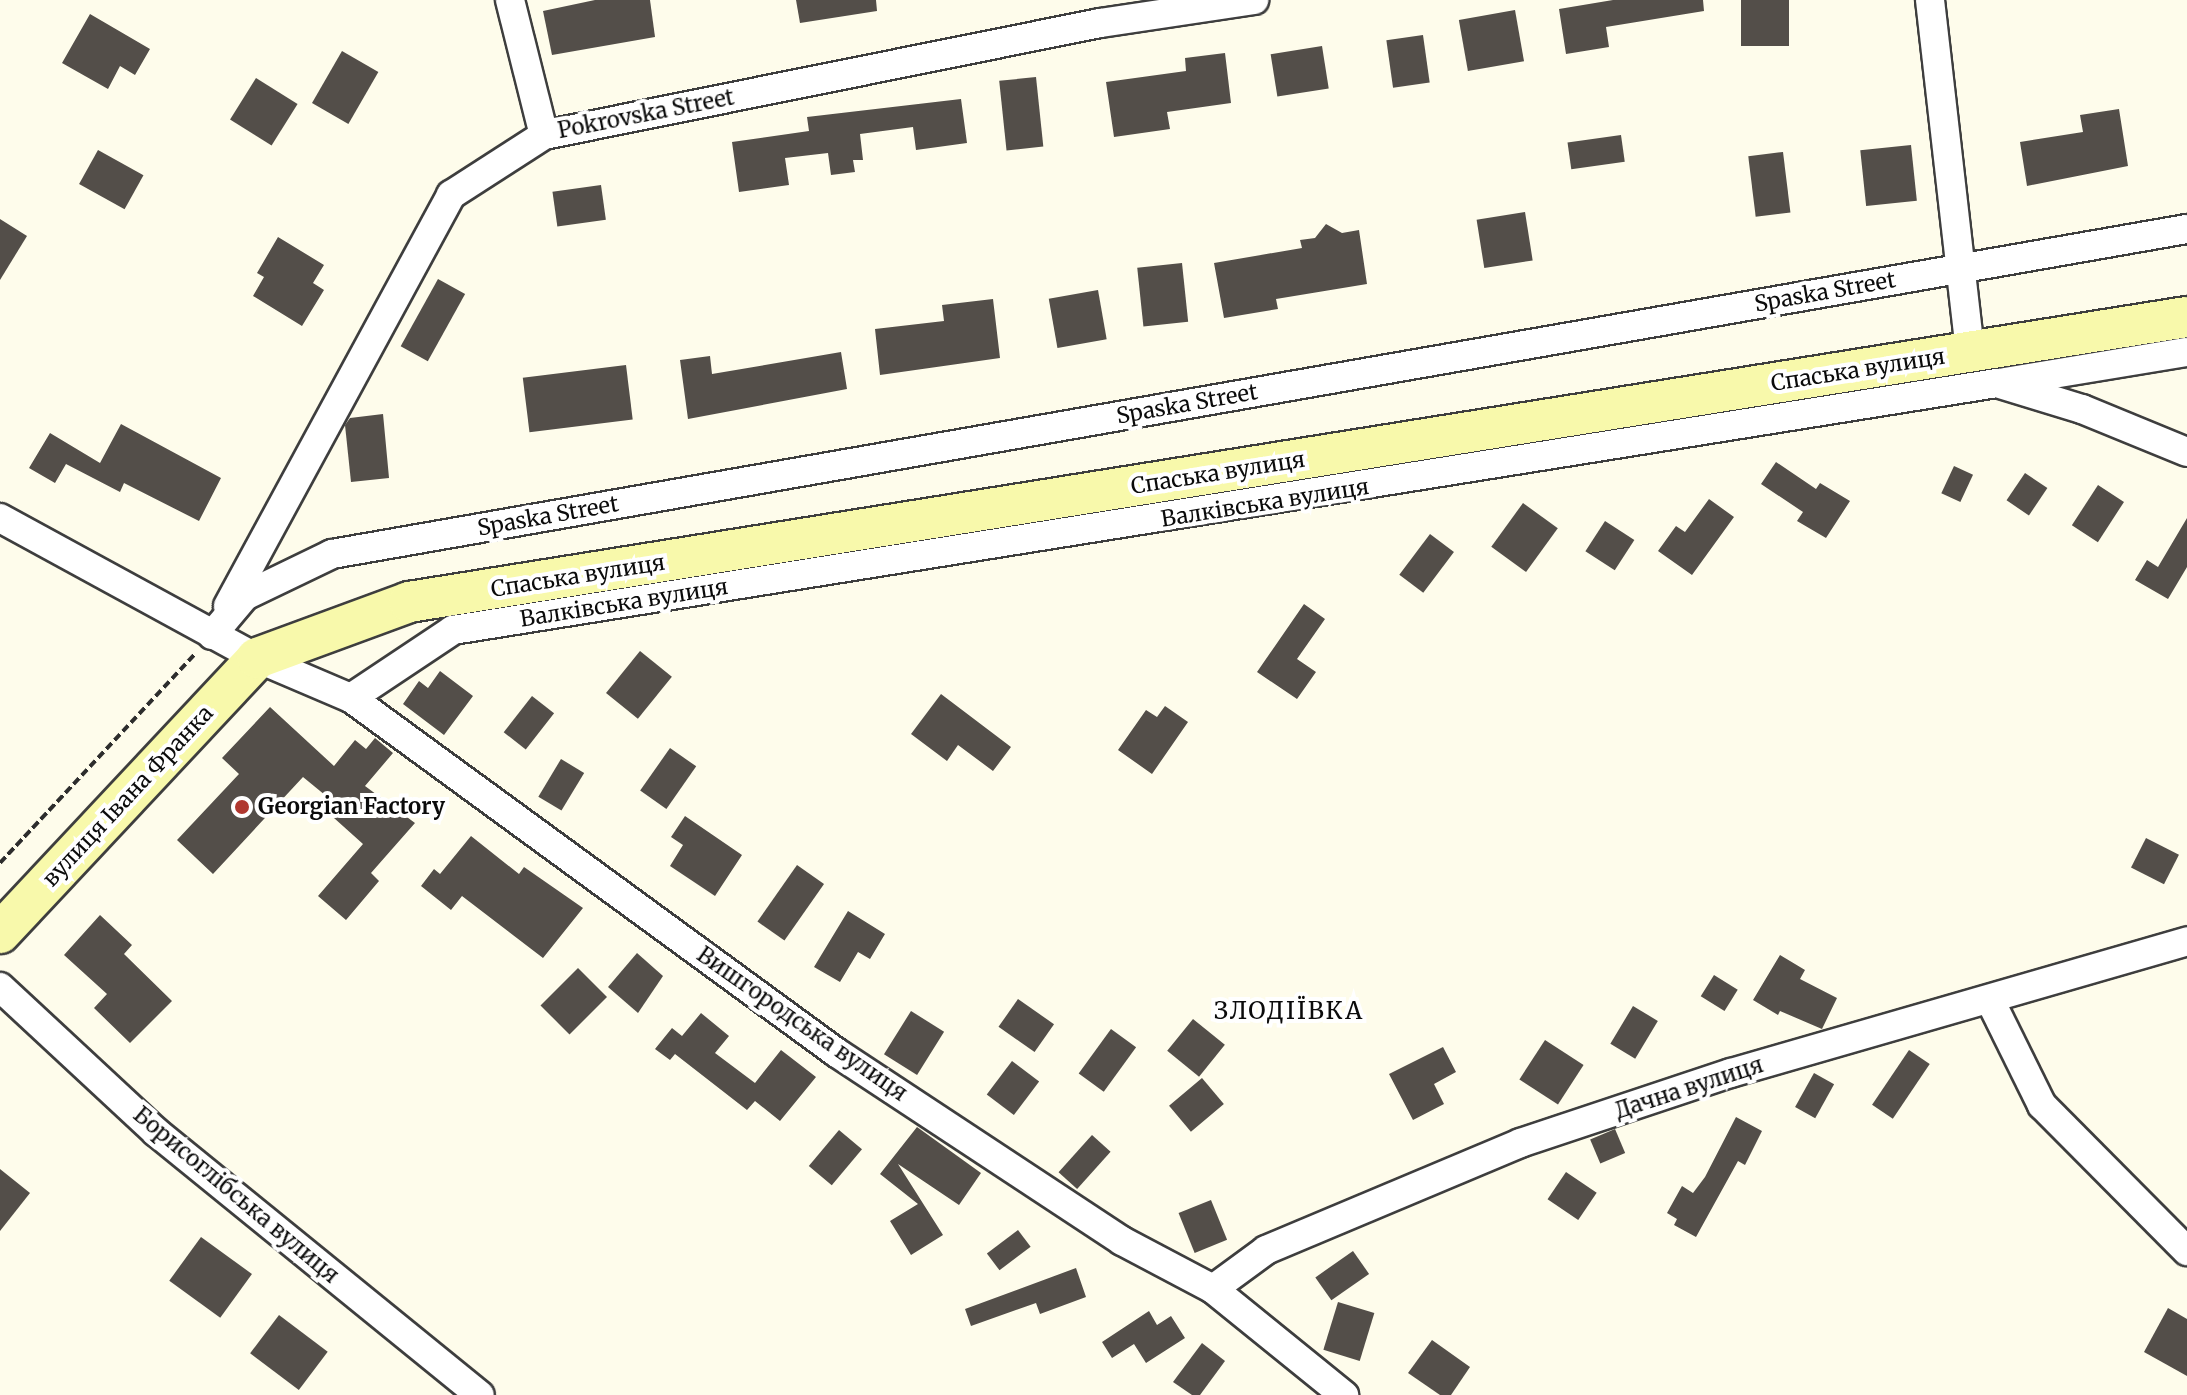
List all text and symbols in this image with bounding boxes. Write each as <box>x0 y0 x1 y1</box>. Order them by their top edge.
street label: Pokrovska Street <box>556 84 736 144</box>
street label: Spaska Street <box>1752 267 1898 317</box>
street label: Спаська вулиця <box>1769 343 1947 397</box>
street label: Spaska Street <box>1114 379 1260 429</box>
street label: Спаська вулиця <box>1129 446 1307 500</box>
street label: Валківська вулиця <box>1159 474 1371 532</box>
street label: Spaska Street <box>475 491 621 541</box>
street label: Спаська вулиця <box>489 549 667 603</box>
street label: Валківська вулиця <box>518 574 730 632</box>
street label: вулиця Івана Франка <box>37 700 219 892</box>
place label: Georgian Factory <box>258 794 445 820</box>
marker: Georgian Factory <box>233 798 251 816</box>
street label: Вишгородська вулиця <box>692 941 912 1107</box>
district label: ЗЛОДІЇВКА <box>1214 997 1364 1025</box>
street label: Дачна вулиця <box>1612 1052 1766 1124</box>
street label: Борисоглібська вулиця <box>128 1101 344 1289</box>

